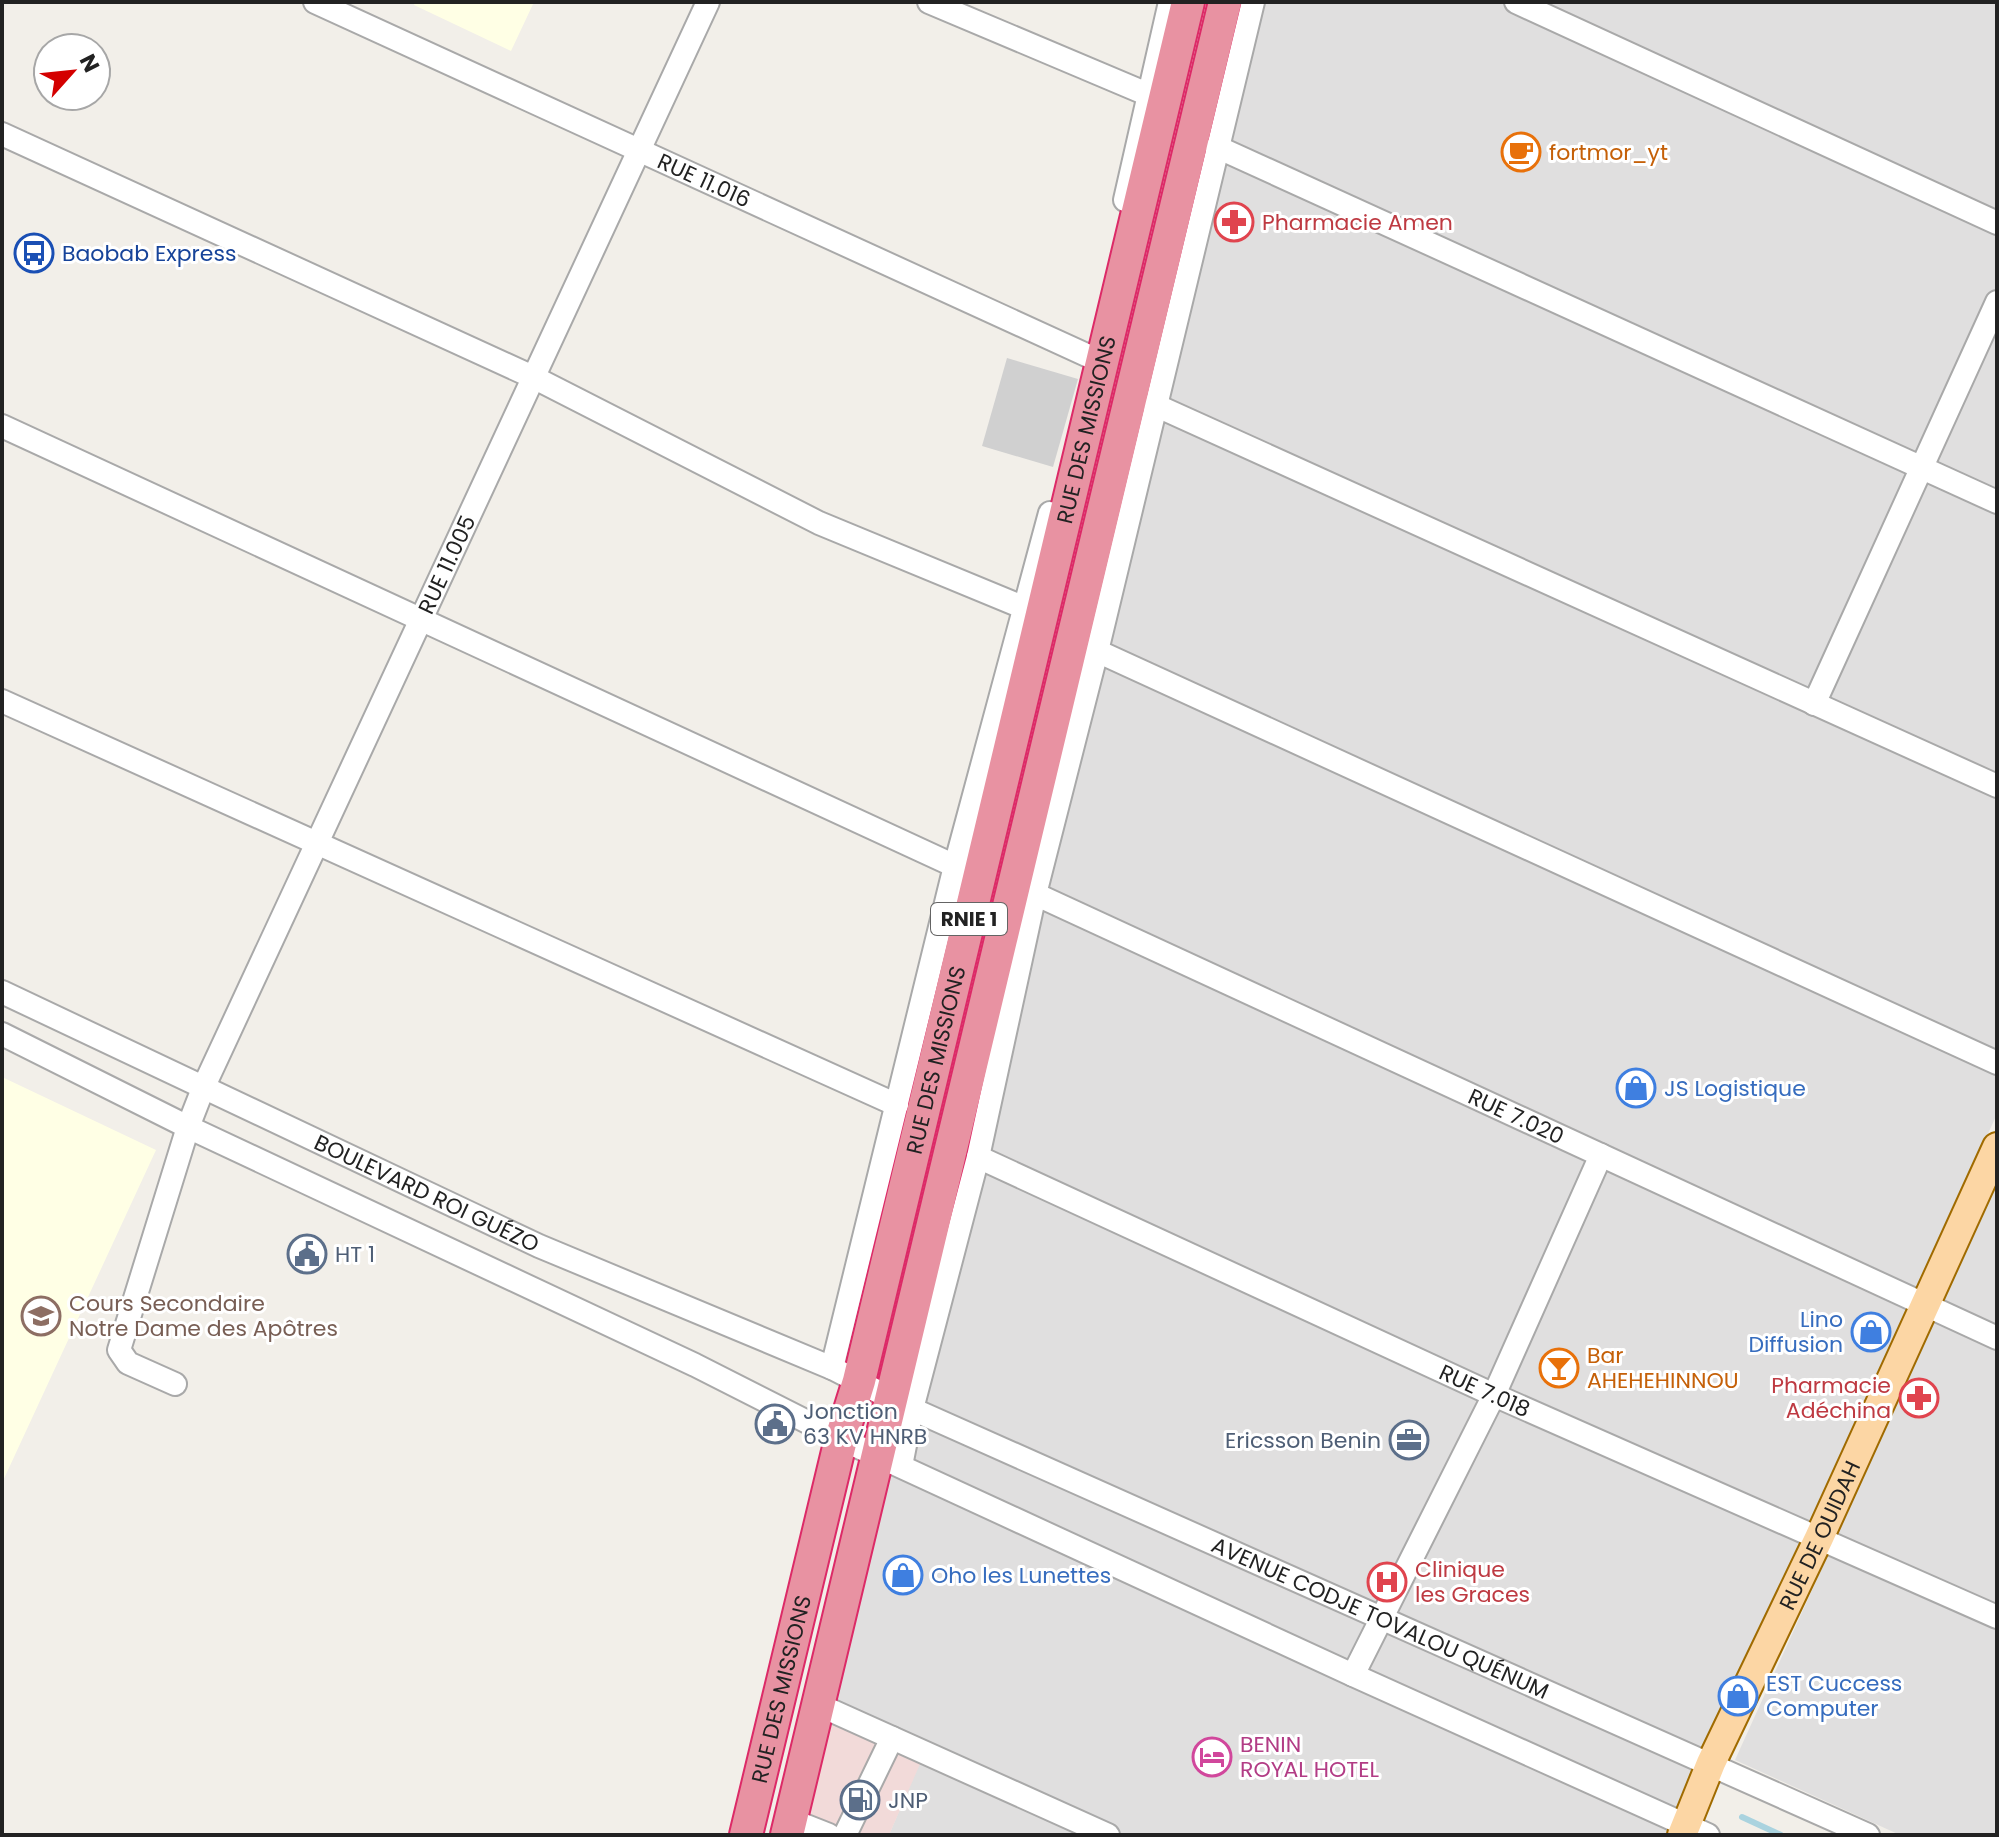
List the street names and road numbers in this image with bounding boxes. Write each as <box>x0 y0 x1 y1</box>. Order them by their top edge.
street label: RUE 11.016 <box>653 145 756 215</box>
street label: RUE DES MISSIONS <box>1049 332 1123 527</box>
street label: RUE 11.005 <box>410 510 483 619</box>
road number: RNIE 1 <box>931 903 1007 935</box>
street label: RUE DES MISSIONS <box>898 963 973 1157</box>
street label: RUE 7.020 <box>1463 1081 1569 1152</box>
street label: BOULEVARD ROI GUÉZO <box>309 1126 544 1259</box>
street label: RUE 7.018 <box>1434 1356 1535 1425</box>
street label: RUE DE OUIDAH <box>1771 1456 1868 1615</box>
street label: AVENUE CODJE TOVALOU QUÉNUM <box>1207 1529 1554 1706</box>
street label: RUE DES MISSIONS <box>743 1592 819 1786</box>

